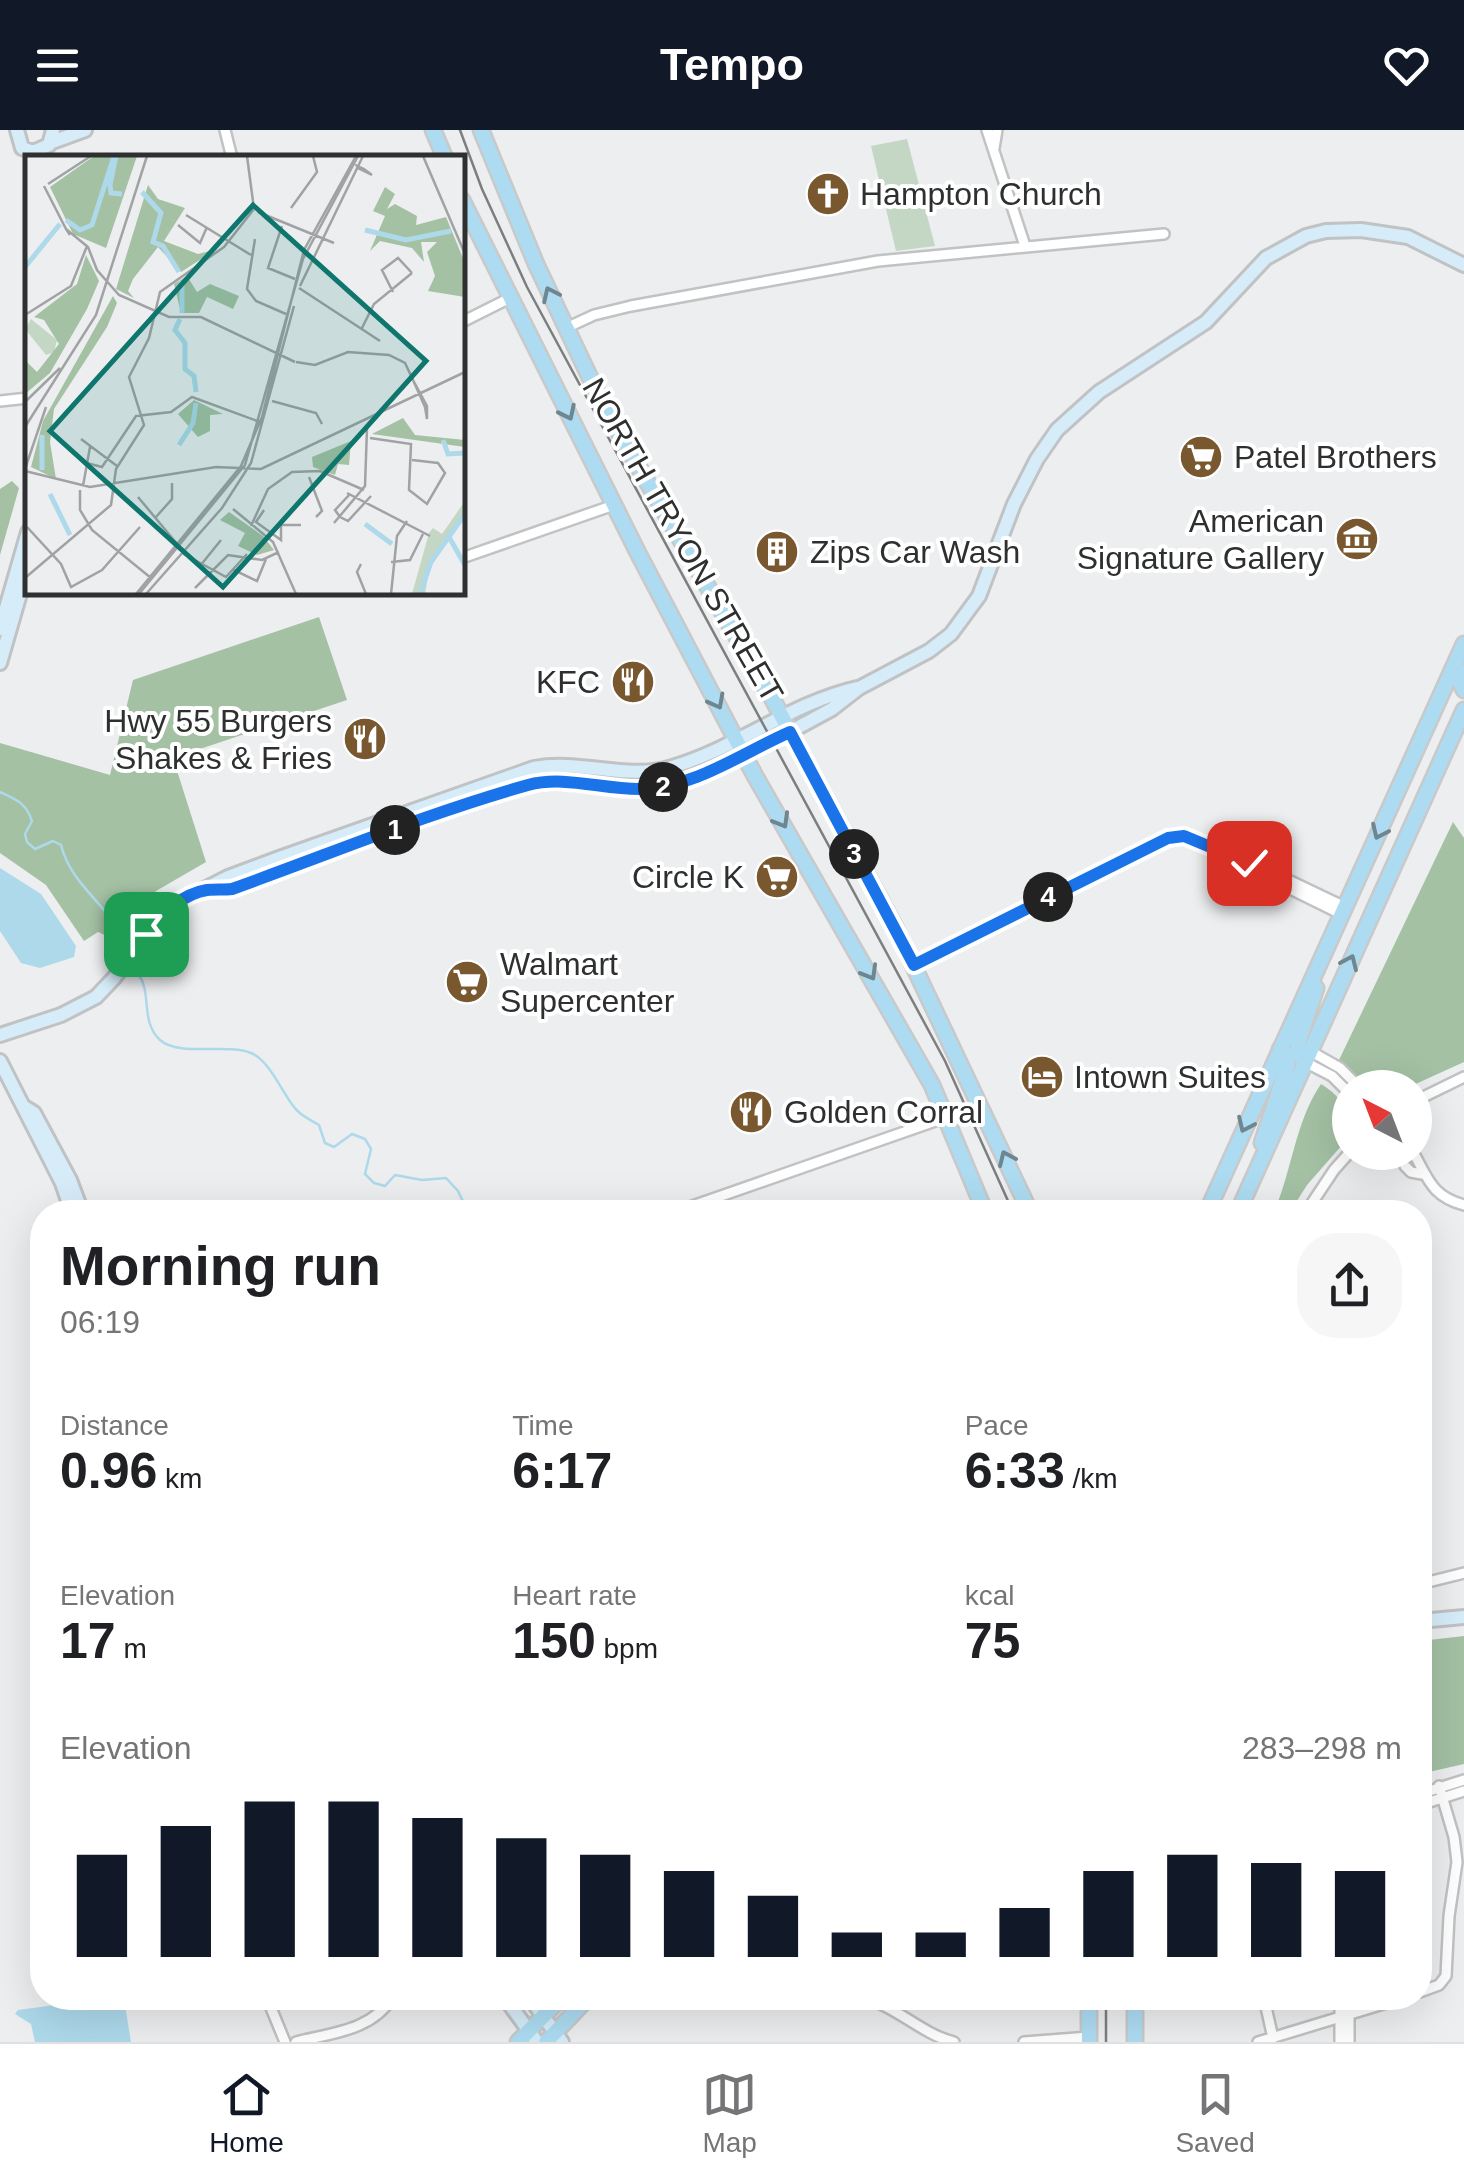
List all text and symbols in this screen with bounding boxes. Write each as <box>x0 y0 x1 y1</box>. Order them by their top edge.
icon: menu <box>30 38 85 93</box>
icon: heart <box>1379 38 1434 93</box>
text: Tempo <box>660 39 804 90</box>
inset map <box>25 155 465 595</box>
church icon: Hampton Church <box>805 171 851 217</box>
place label: Hampton Church <box>860 176 1102 212</box>
one-way arrow <box>542 286 562 304</box>
street label: NORTH TRYON STREET <box>575 372 791 708</box>
one-way arrow <box>556 403 576 421</box>
supermarket icon: Patel Brothers <box>1178 434 1224 480</box>
place label: Patel Brothers <box>1234 439 1437 475</box>
place label: American Signature Gallery <box>1077 503 1324 576</box>
museum icon: American Signature Gallery <box>1334 516 1380 562</box>
building icon: Zips Car Wash <box>754 529 800 575</box>
place label: Zips Car Wash <box>810 534 1020 570</box>
restaurant icon: KFC <box>610 659 656 705</box>
place label: KFC <box>536 664 600 700</box>
one-way arrow <box>705 691 725 709</box>
place label: Hwy 55 Burgers Shakes & Fries <box>104 703 332 776</box>
restaurant icon: Hwy 55 Burgers Shakes & Fries <box>342 716 388 762</box>
pin: 2 <box>638 762 688 812</box>
text: 2 <box>655 771 671 802</box>
pin: 1 <box>370 805 420 855</box>
one-way arrow <box>769 810 789 828</box>
text: 1 <box>387 814 403 845</box>
pin <box>1207 821 1292 906</box>
one-way arrow <box>1371 822 1391 840</box>
pin: 3 <box>829 829 879 879</box>
icon: check <box>1222 836 1277 891</box>
text: 3 <box>846 838 862 869</box>
supermarket icon: Circle K <box>754 854 800 900</box>
place label: Circle K <box>632 859 744 895</box>
pin: 4 <box>1023 872 1073 922</box>
text: 4 <box>1040 881 1056 912</box>
pin <box>104 892 189 977</box>
icon: arrive <box>119 907 174 962</box>
place label: Walmart Supercenter <box>500 946 675 1019</box>
one-way arrow <box>1338 954 1358 972</box>
supermarket icon: Walmart Supercenter <box>444 959 490 1005</box>
one-way arrow <box>858 962 877 980</box>
hotel icon: Intown Suites <box>1019 1054 1065 1100</box>
place label: Intown Suites <box>1074 1059 1266 1095</box>
north arrow <box>1332 1070 1432 1170</box>
map controls <box>1332 1070 1432 1170</box>
restaurant icon: Golden Corral <box>728 1089 774 1135</box>
place label: Golden Corral <box>784 1094 983 1130</box>
one-way arrow <box>1237 1115 1257 1133</box>
one-way arrow <box>998 1150 1018 1168</box>
button: share <box>1297 1233 1402 1338</box>
text: Morning run <box>60 1235 381 1297</box>
text: 06:19 <box>60 1304 140 1340</box>
text: Distance <box>60 1410 169 1441</box>
text: Time <box>512 1410 574 1441</box>
text: Pace <box>965 1410 1028 1441</box>
text: 0.96 <box>60 1443 157 1499</box>
text: 6:17 <box>512 1443 612 1499</box>
text: 6:33 <box>965 1443 1065 1499</box>
text: km <box>157 1463 202 1494</box>
text: /km <box>1065 1463 1118 1494</box>
text: Elevation <box>60 1580 175 1611</box>
text: Heart rate <box>512 1580 637 1611</box>
text: kcal <box>965 1580 1014 1611</box>
text: 17 <box>60 1613 116 1669</box>
text: 150 <box>512 1613 596 1669</box>
text: 75 <box>965 1613 1020 1669</box>
text: m <box>116 1633 147 1664</box>
text: bpm <box>596 1633 658 1664</box>
text: Elevation <box>60 1730 192 1766</box>
text: 283–298 m <box>1242 1730 1402 1766</box>
tab: Home <box>209 2067 284 2159</box>
tab: Map <box>702 2067 757 2159</box>
tab: Saved <box>1175 2067 1255 2159</box>

